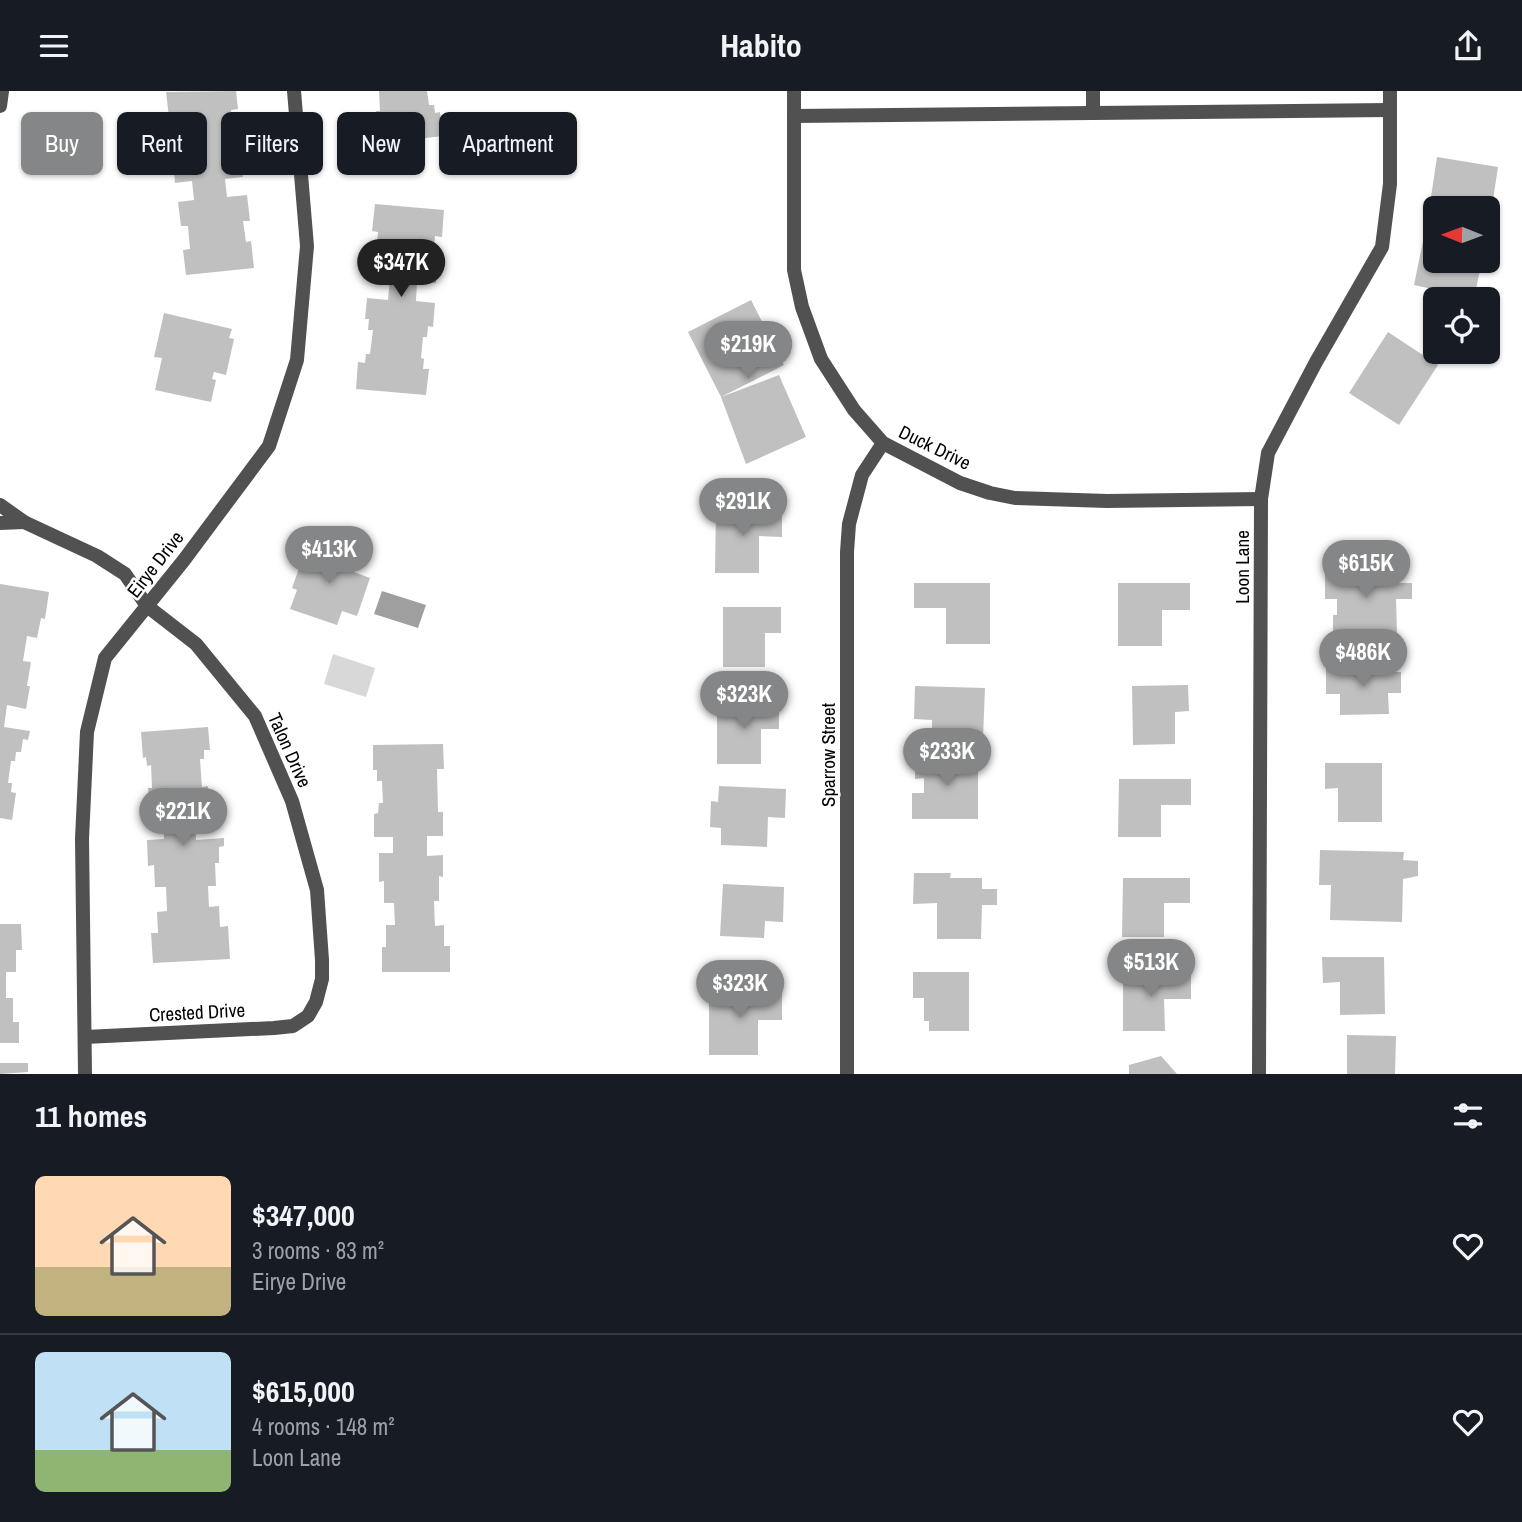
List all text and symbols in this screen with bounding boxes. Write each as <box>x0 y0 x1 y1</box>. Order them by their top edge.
text: Habito <box>720 24 802 67</box>
icon: menu <box>35 27 73 65</box>
icon: share <box>1449 27 1487 65</box>
chip: Buy <box>21 112 103 175</box>
chip: Rent <box>117 112 207 175</box>
chip: Filters <box>221 112 323 175</box>
chip: New <box>337 112 425 175</box>
chip: Apartment <box>439 112 577 175</box>
north arrow <box>1423 196 1500 273</box>
map controls <box>1423 196 1500 364</box>
pin: $347K <box>352 239 450 299</box>
text: $347K <box>373 246 429 277</box>
button: locate <box>1423 287 1500 364</box>
pin: $219K <box>699 321 797 381</box>
text: $219K <box>720 328 776 359</box>
street label: Duck Drive <box>895 418 975 476</box>
pin: $291K <box>694 479 792 538</box>
text: $291K <box>715 485 771 516</box>
street label: Eirye Drive <box>121 525 189 603</box>
pin: $413K <box>280 526 378 586</box>
street label: Loon Lane <box>1229 530 1255 604</box>
text: $413K <box>301 533 357 564</box>
pin: $615K <box>1317 540 1415 600</box>
text: $615K <box>1338 547 1394 578</box>
pin: $486K <box>1314 629 1412 689</box>
text: $486K <box>1335 636 1391 667</box>
pin: $323K <box>695 671 793 731</box>
text: $323K <box>716 678 772 709</box>
street label: Sparrow Street <box>815 702 841 807</box>
street label: Talon Drive <box>262 709 318 791</box>
pin: $233K <box>898 729 996 788</box>
text: $233K <box>919 735 975 766</box>
pin: $221K <box>134 789 232 848</box>
text: $221K <box>155 795 211 826</box>
pin: $513K <box>1102 939 1200 999</box>
text: $513K <box>1123 946 1179 977</box>
pin: $323K <box>691 961 789 1020</box>
text: $323K <box>712 967 768 998</box>
street label: Crested Drive <box>148 997 246 1027</box>
text: 11 homes <box>35 1096 147 1136</box>
icon: filters <box>1449 1097 1487 1135</box>
text: $347,000 <box>252 1195 355 1235</box>
icon: home <box>91 1204 175 1288</box>
icon: heart <box>1449 1227 1487 1265</box>
text: 3 rooms · 83 m² <box>252 1235 384 1266</box>
text: Eirye Drive <box>252 1266 346 1297</box>
text: $615,000 <box>252 1371 355 1411</box>
icon: home <box>91 1380 175 1464</box>
icon: heart <box>1449 1403 1487 1441</box>
text: 4 rooms · 148 m² <box>252 1411 395 1442</box>
text: Loon Lane <box>252 1442 341 1473</box>

